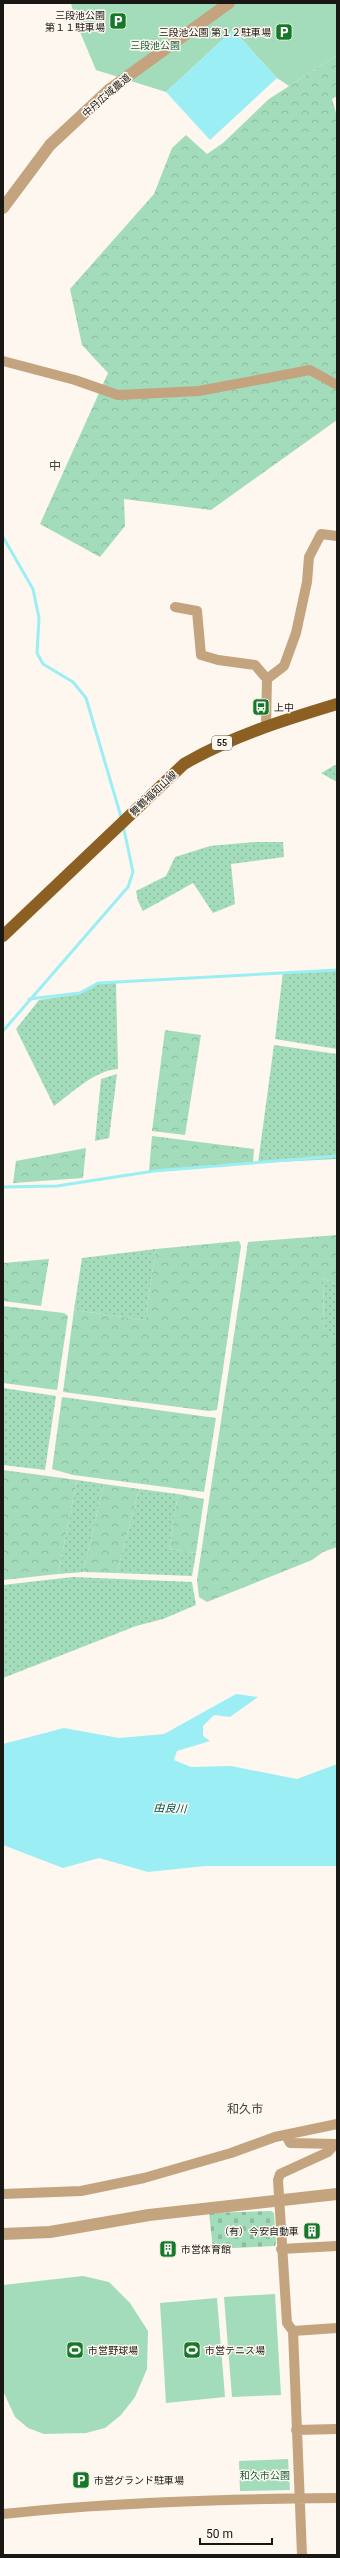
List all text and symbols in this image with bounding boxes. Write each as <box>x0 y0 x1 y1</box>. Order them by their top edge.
place label: 三段池公園 第１１駐車場 <box>45 10 105 33</box>
parking icon: 三段池公園 第１１駐車場 <box>108 11 128 31</box>
parking icon: 三段池公園 第１２駐車場 <box>274 22 294 42</box>
place label: 三段池公園 第１２駐車場 <box>159 27 271 38</box>
park label: 三段池公園 <box>130 40 180 51</box>
street label: 中丹広域農道 <box>80 72 133 119</box>
district label: 中 <box>49 459 61 473</box>
bus stop icon: 上中 <box>251 697 271 717</box>
place label: 上中 <box>274 702 294 713</box>
road number: 55 <box>212 736 232 750</box>
street label: 舞鶴福知山線 <box>128 769 179 818</box>
water label: 由良川 <box>153 1801 188 1816</box>
district label: 和久市 <box>227 2102 263 2116</box>
building icon: （有）今安自動車 <box>302 2221 322 2241</box>
place label: （有）今安自動車 <box>219 2226 299 2237</box>
building icon: 市営体育館 <box>158 2239 178 2259</box>
place label: 市営体育館 <box>181 2244 231 2255</box>
sports icon: 市営野球場 <box>65 2340 85 2360</box>
sports icon: 市営テニス場 <box>182 2340 202 2360</box>
place label: 市営野球場 <box>88 2345 138 2356</box>
place label: 市営テニス場 <box>205 2345 265 2356</box>
parking icon: 市営グランド駐車場 <box>71 2470 91 2490</box>
park label: 和久市公園 <box>240 2470 290 2481</box>
place label: 市営グランド駐車場 <box>94 2475 184 2486</box>
scale bar <box>200 2520 272 2546</box>
text: 50 m <box>206 2527 233 2541</box>

